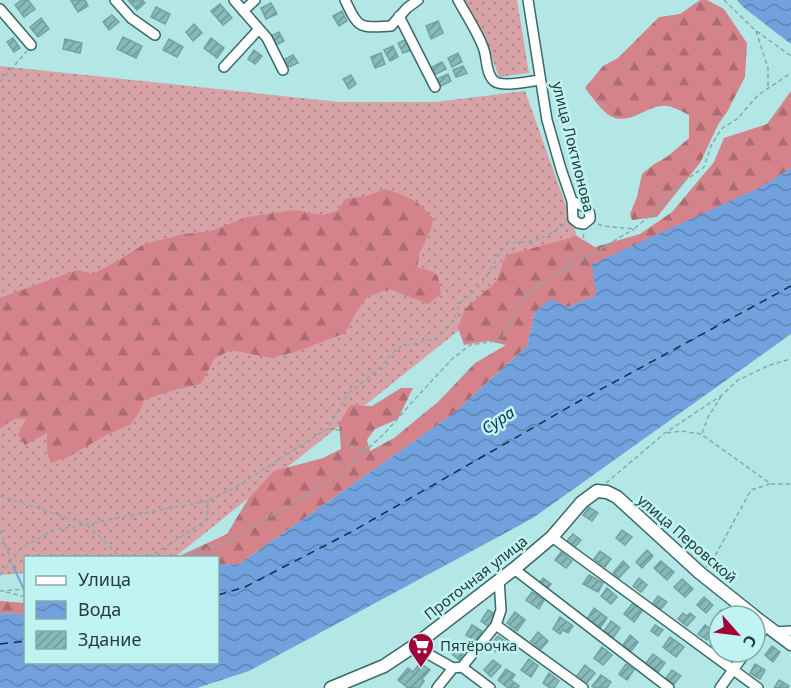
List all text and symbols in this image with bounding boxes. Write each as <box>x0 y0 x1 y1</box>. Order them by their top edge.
street label: улица Локтионова <box>548 79 600 214</box>
water label: Сура <box>477 401 519 439</box>
street label: улица Перовской <box>634 490 742 587</box>
street label: Проточная улица <box>420 531 531 624</box>
legend <box>24 556 219 664</box>
text: Улица <box>78 567 131 591</box>
text: Вода <box>78 597 121 621</box>
north arrow <box>707 604 767 664</box>
text: Здание <box>78 627 142 651</box>
supermarket icon: Пятёрочка <box>406 631 436 669</box>
text: С <box>738 631 762 651</box>
place label: Пятёрочка <box>440 635 517 655</box>

